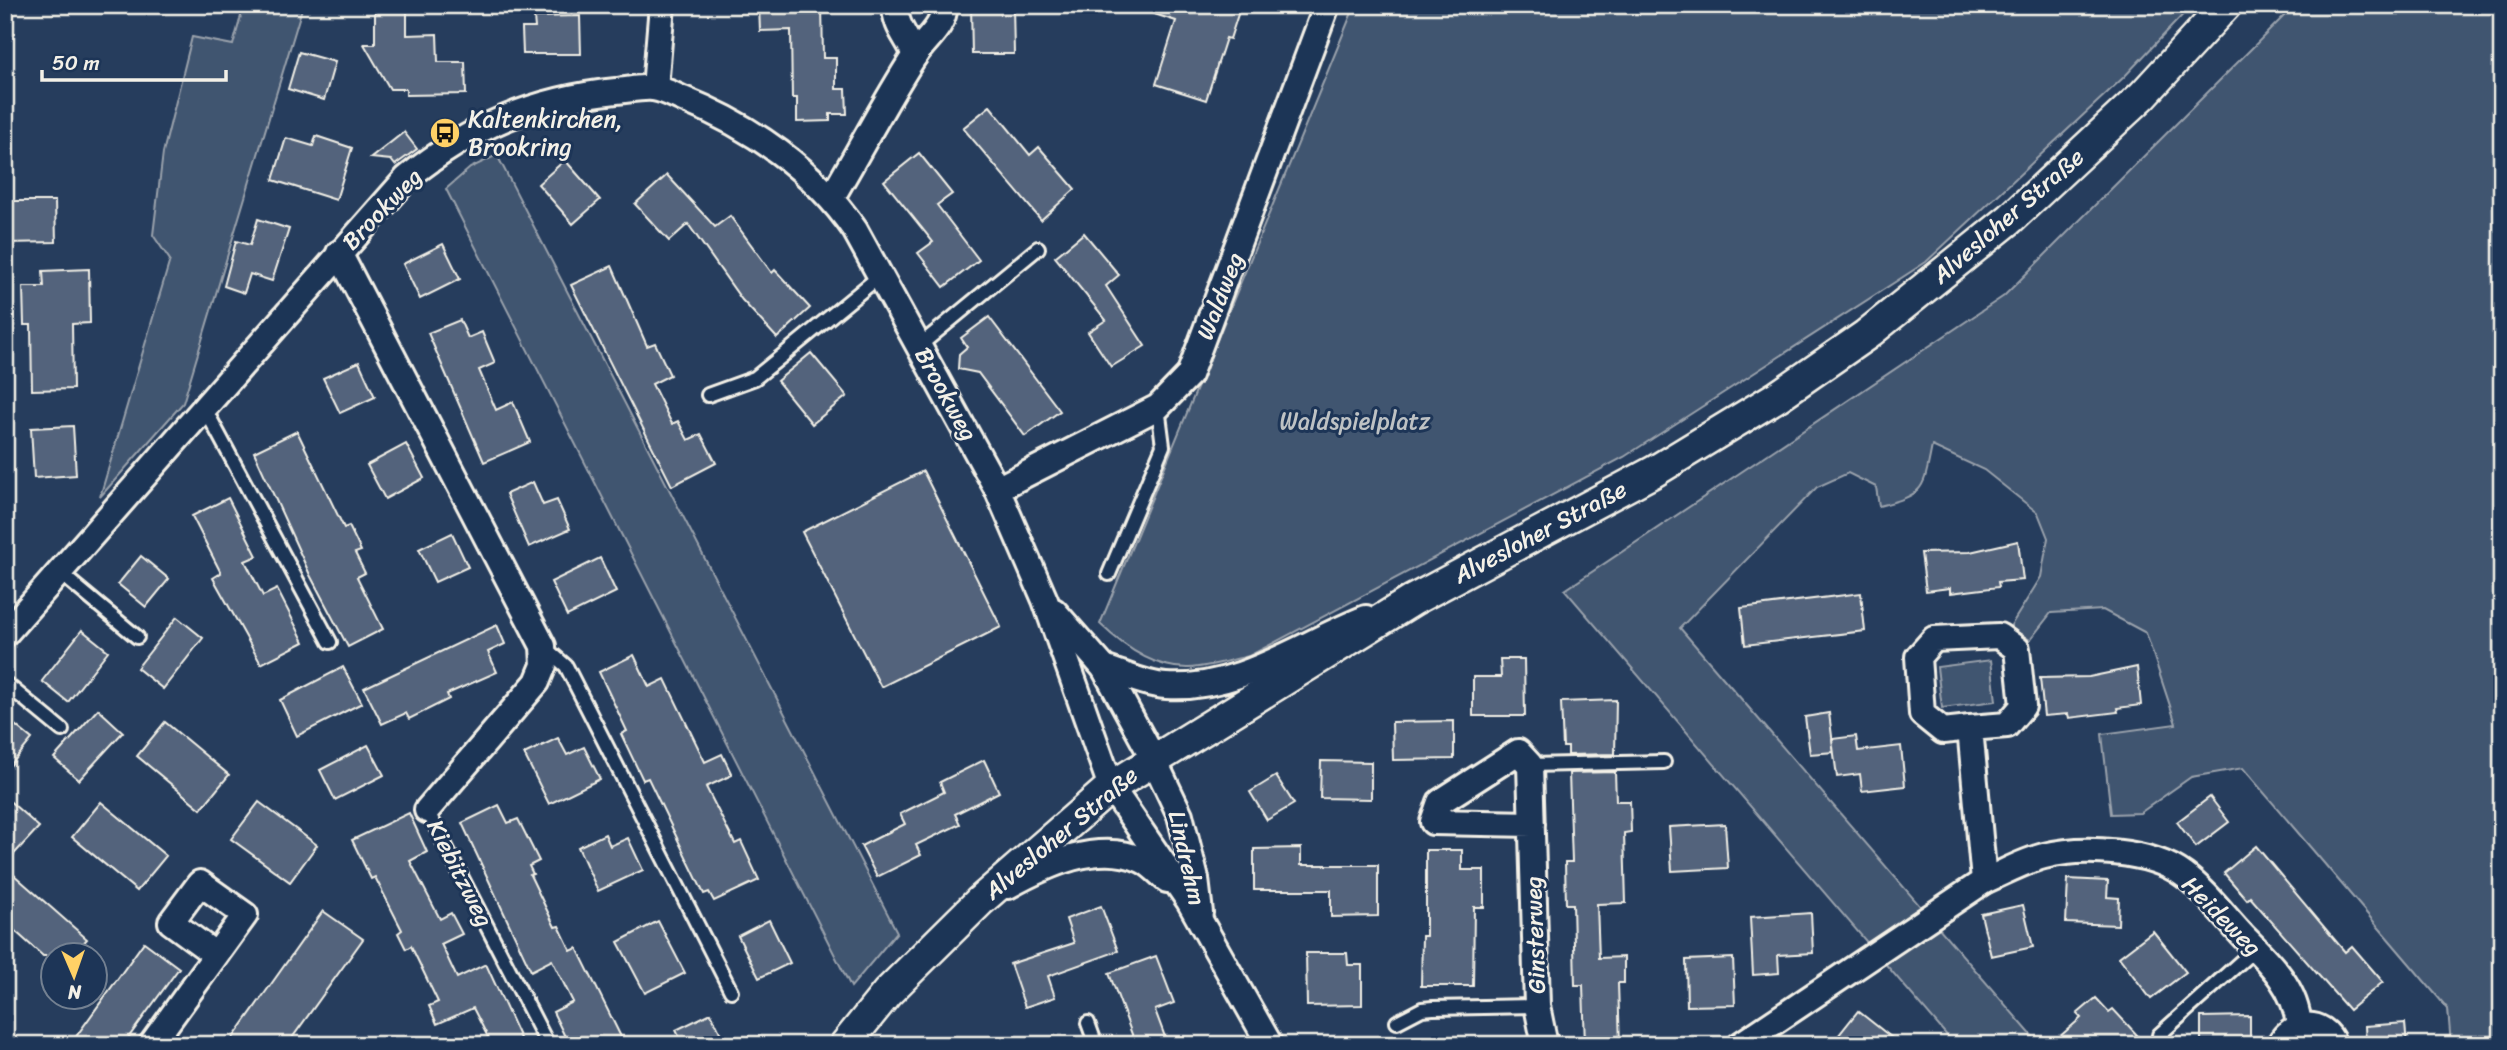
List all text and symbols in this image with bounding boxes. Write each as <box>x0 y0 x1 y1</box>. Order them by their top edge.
scale bar <box>42 38 226 82</box>
text: 50 m <box>52 44 100 82</box>
place label: Kaltenkirchen, Brookring <box>468 98 623 168</box>
bus stop icon: Kaltenkirchen, Brookring <box>428 116 462 150</box>
street label: Alvesloher Straße <box>1921 137 2094 295</box>
street label: Brookweg <box>331 158 433 260</box>
street label: Waldweg <box>1184 246 1256 346</box>
street label: Brookweg <box>903 339 989 449</box>
park label: Waldspielplatz <box>1279 400 1431 442</box>
street label: Alvesloher Straße <box>1445 468 1634 596</box>
street label: Alvesloher Straße <box>973 755 1148 911</box>
street label: Lindrehm <box>1156 806 1218 910</box>
street label: Kiebitzweg <box>415 812 505 934</box>
street label: Heideweg <box>2171 865 2273 967</box>
street label: Ginsterweg <box>1512 875 1558 995</box>
north arrow <box>38 942 108 1012</box>
text: N <box>67 976 83 1009</box>

